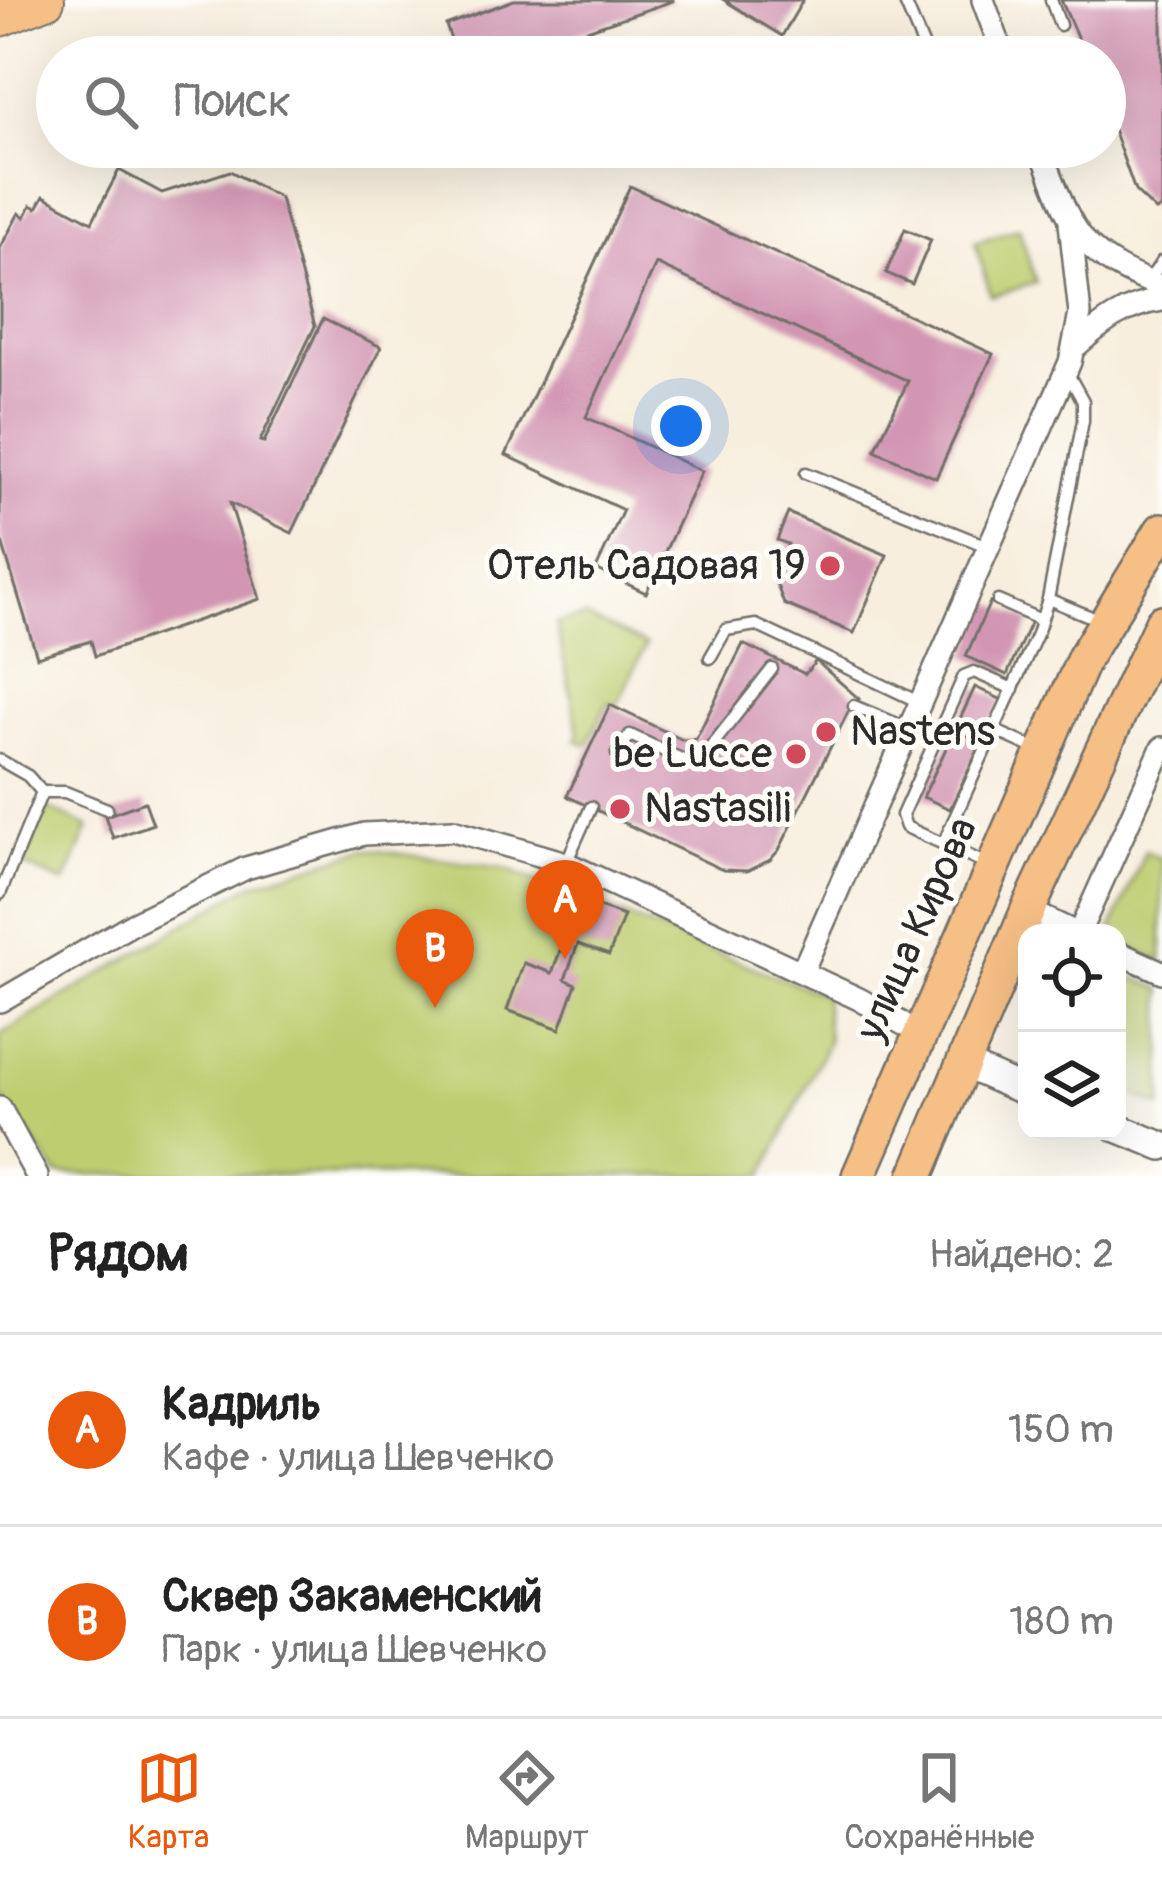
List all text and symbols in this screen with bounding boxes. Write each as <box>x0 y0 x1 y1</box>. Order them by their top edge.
search box <box>36 36 1126 168</box>
icon: search <box>78 69 144 135</box>
text: Поиск <box>174 74 291 130</box>
your location <box>651 396 711 456</box>
place label: Отель Садовая 19 <box>487 540 806 592</box>
marker: Отель Садовая 19 <box>817 553 843 579</box>
place label: Nastens <box>850 706 995 758</box>
marker: Nastens <box>813 719 839 745</box>
place label: be Lucce <box>613 728 772 780</box>
marker: be Lucce <box>783 741 809 767</box>
place label: Nastasili <box>644 783 791 835</box>
marker: Nastasili <box>607 796 633 822</box>
street label: улица Кирова <box>844 809 989 1050</box>
pin: A <box>526 860 604 959</box>
pin: B <box>396 909 474 1008</box>
map controls <box>1018 924 1126 1140</box>
button: locate <box>1018 924 1126 1032</box>
button: layers <box>1018 1032 1126 1140</box>
text: Рядом <box>48 1222 189 1286</box>
text: Найдено: 2 <box>929 1230 1114 1279</box>
text: Кадриль <box>162 1377 321 1433</box>
text: A <box>74 1405 100 1454</box>
text: 150 m <box>1008 1405 1114 1454</box>
text: Кафе · улица Шевченко <box>162 1433 554 1482</box>
text: Сквер Закаменский <box>162 1569 542 1625</box>
text: B <box>76 1597 98 1646</box>
text: 180 m <box>1009 1597 1114 1646</box>
text: Парк · улица Шевченко <box>162 1625 547 1674</box>
tab: Карта <box>128 1745 209 1858</box>
tab: Маршрут <box>465 1745 589 1858</box>
tab: Сохранённые <box>844 1745 1034 1858</box>

